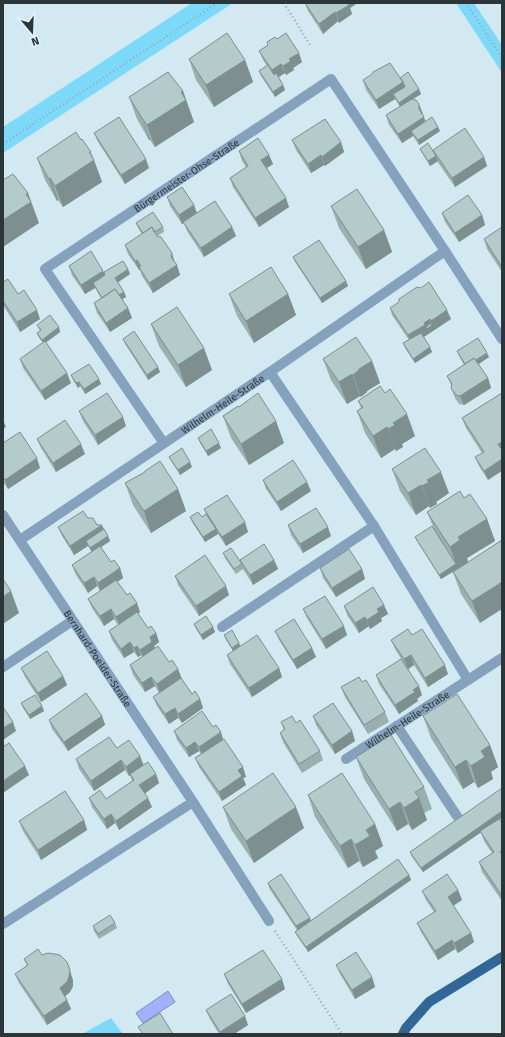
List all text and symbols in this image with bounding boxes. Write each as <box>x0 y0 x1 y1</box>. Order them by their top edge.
north arrow <box>12 12 52 52</box>
text: N <box>30 34 41 48</box>
street label: Bürgermeister-Ohse-Straße <box>132 137 242 215</box>
street label: Wilhelm-Heile-Straße <box>179 373 267 437</box>
street label: Bernhard-Poelder-Straße <box>61 608 134 710</box>
street label: Wilhelm-Heile-Straße <box>364 689 452 752</box>

